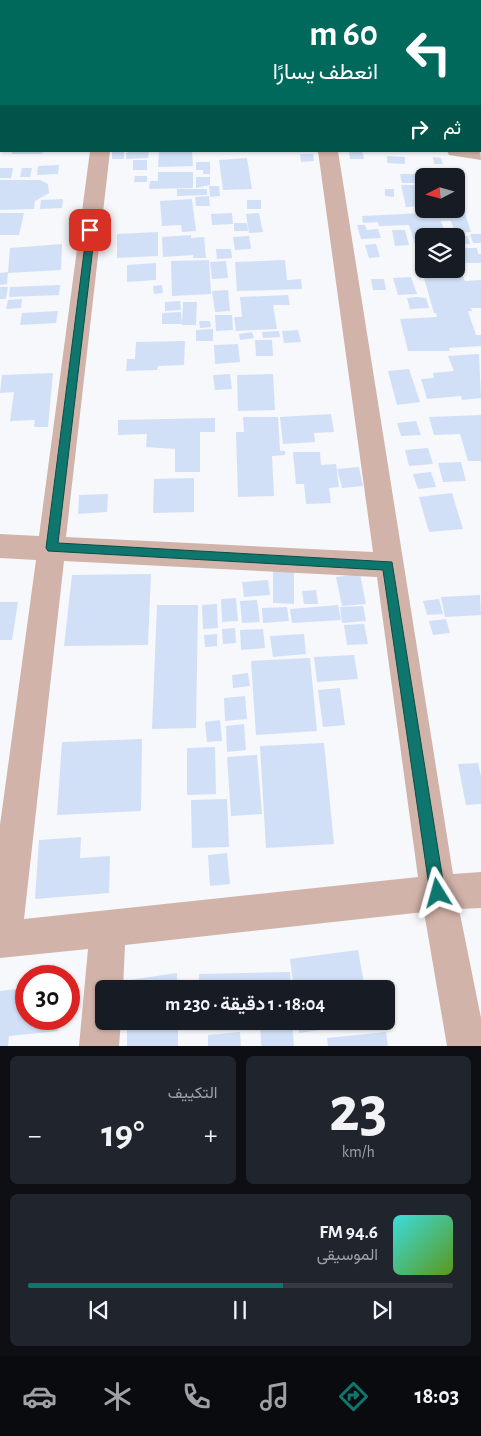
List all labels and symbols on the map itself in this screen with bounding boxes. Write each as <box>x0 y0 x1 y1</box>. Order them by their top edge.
north arrow <box>415 168 465 218</box>
pin <box>69 209 111 251</box>
position arrow <box>411 866 463 918</box>
speed limit sign: 30 <box>15 965 80 1030</box>

